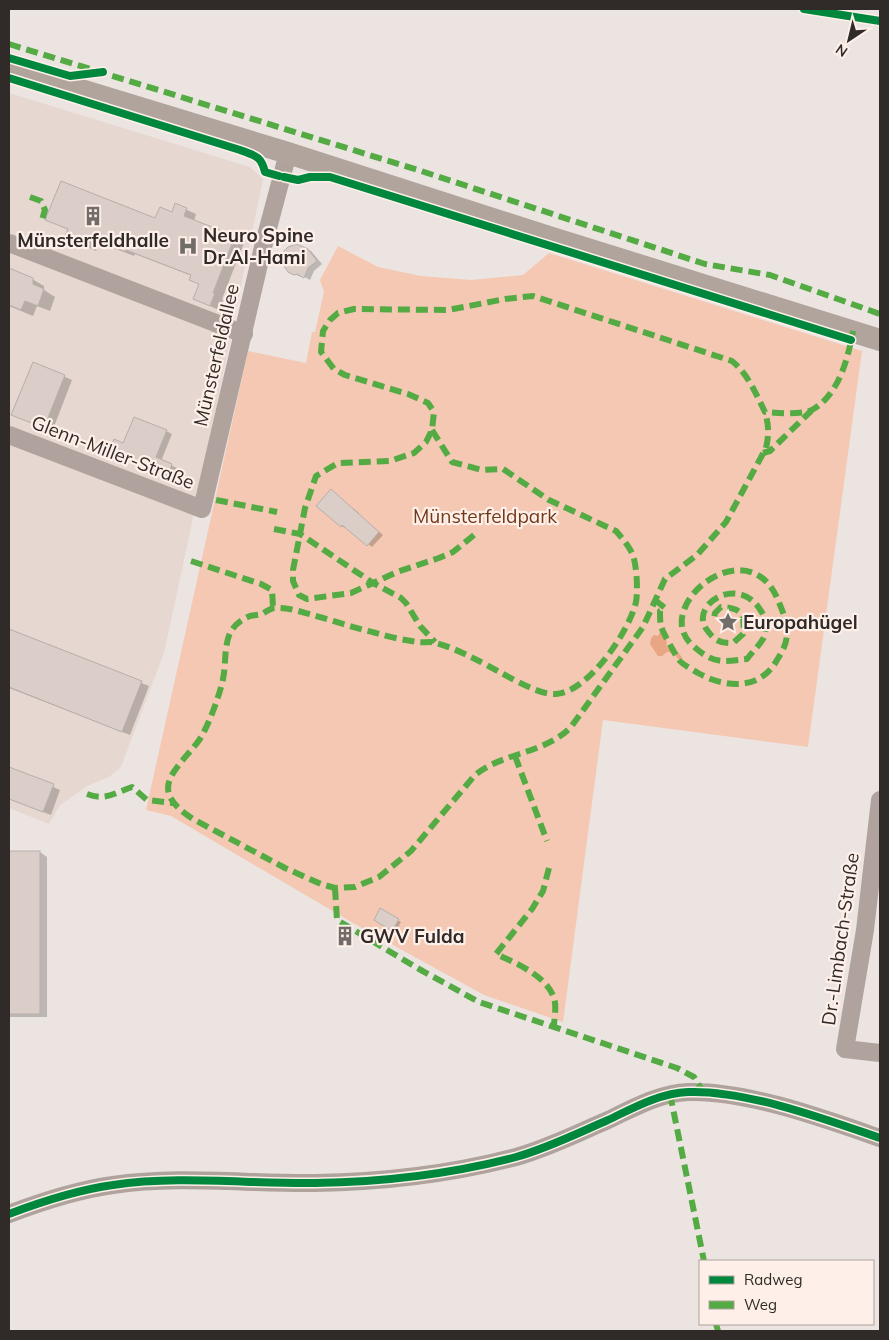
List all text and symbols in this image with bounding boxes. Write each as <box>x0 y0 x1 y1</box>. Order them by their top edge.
north arrow <box>824 15 874 65</box>
text: N <box>832 40 851 61</box>
building icon: Münsterfeldhalle <box>82 205 104 227</box>
place label: Neuro Spine Dr.Al-Hami <box>203 223 314 269</box>
place label: Münsterfeldhalle <box>17 228 169 252</box>
hospital icon: Neuro Spine Dr.Al-Hami <box>177 235 199 257</box>
street label: Münsterfeldallee <box>188 281 244 429</box>
street label: Glenn-Miller-Straße <box>28 410 198 494</box>
park label: Münsterfeldpark <box>413 504 557 528</box>
place label: Europahügel <box>743 610 858 634</box>
place icon: Europahügel <box>717 611 739 633</box>
street label: Dr.-Limbach-Straße <box>816 851 864 1027</box>
place label: GWV Fulda <box>360 924 465 948</box>
building icon: GWV Fulda <box>334 925 356 947</box>
legend <box>699 1260 874 1325</box>
text: Radweg <box>744 1270 802 1289</box>
text: Weg <box>744 1295 777 1314</box>

